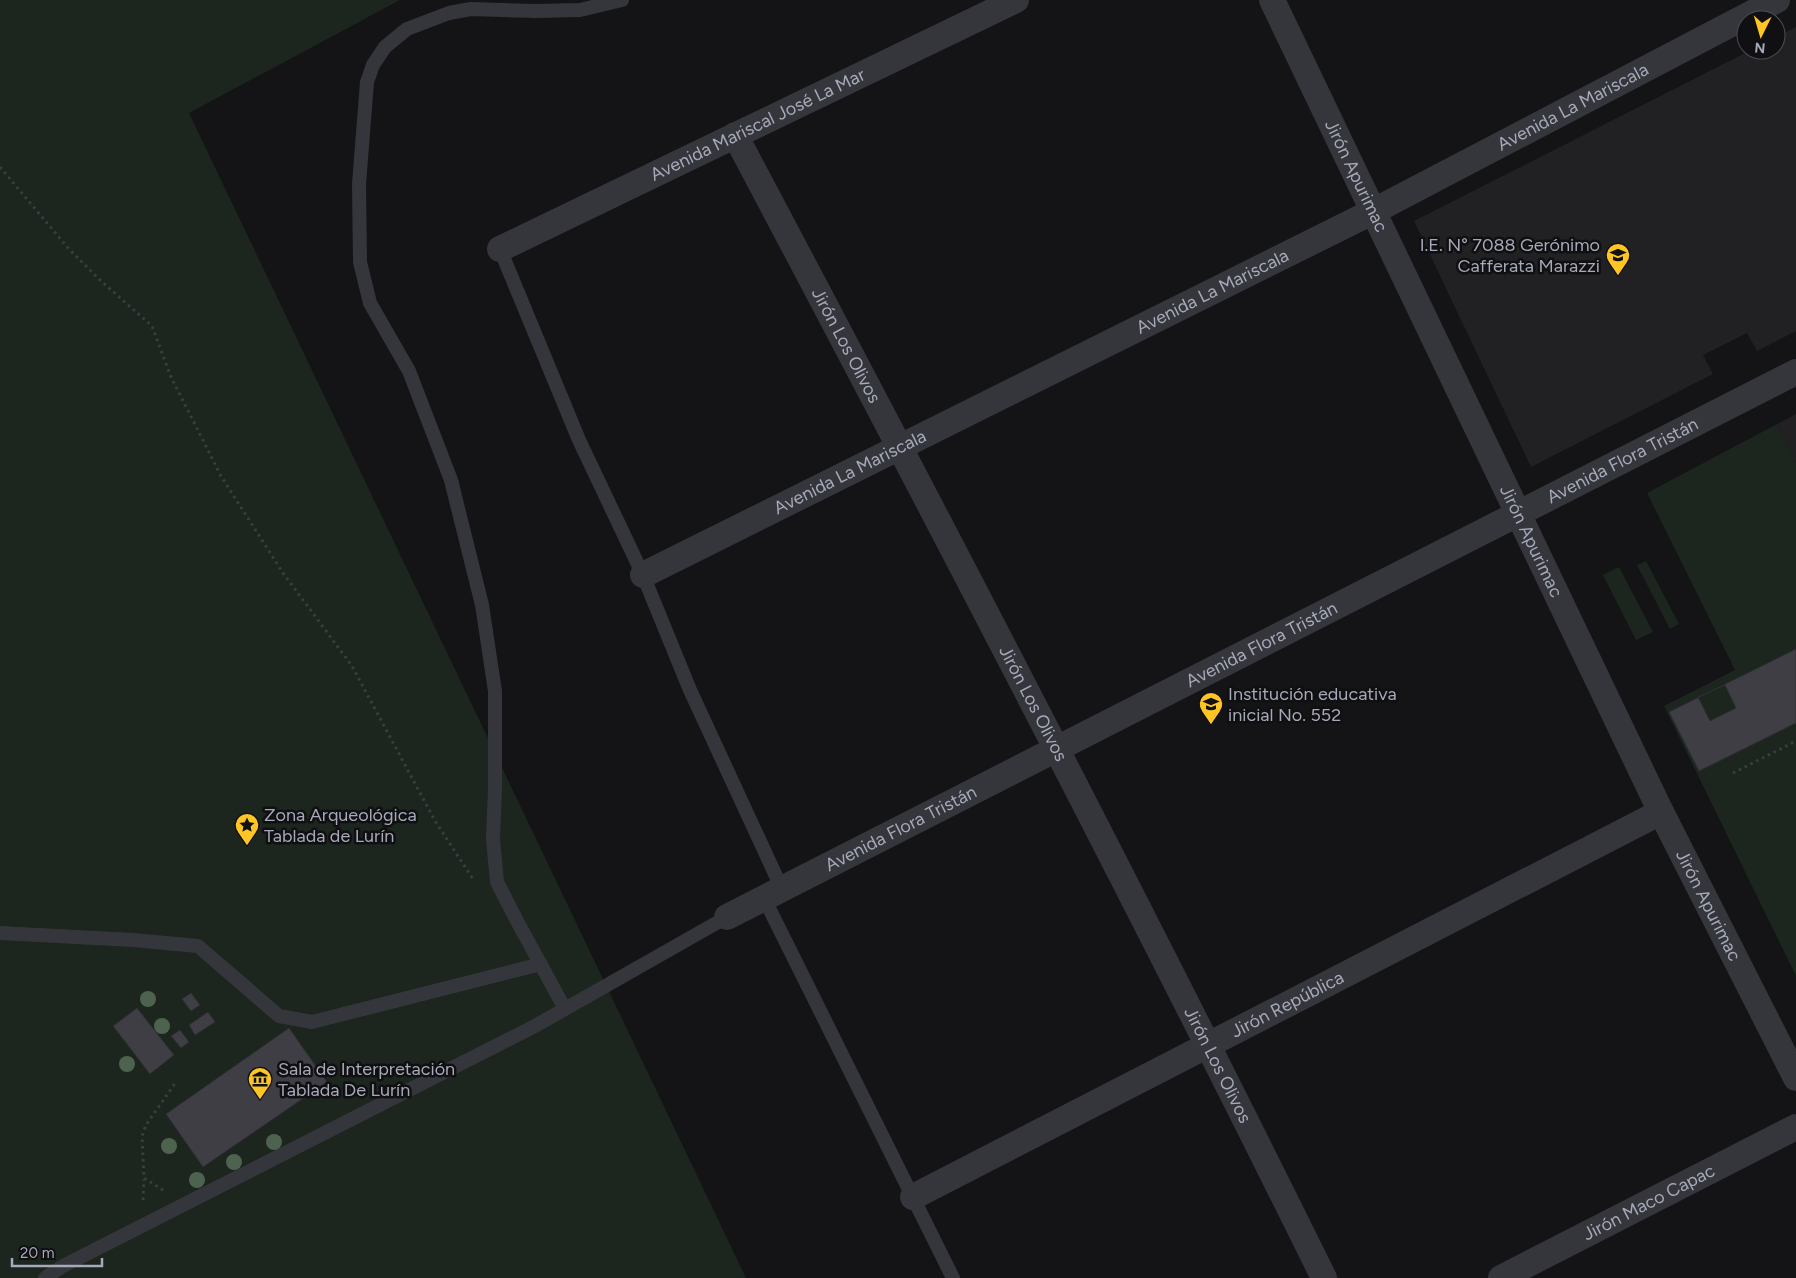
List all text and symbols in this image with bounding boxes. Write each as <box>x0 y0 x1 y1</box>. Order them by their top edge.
north arrow <box>1736 10 1786 60</box>
text: N <box>1754 39 1766 56</box>
street label: Avenida La Mariscala <box>1493 58 1652 156</box>
street label: Avenida Mariscal José La Mar <box>647 64 869 186</box>
street label: Jirón Apurimac <box>1320 116 1393 236</box>
place label: I.E. N° 7088 Gerónimo Cafferata Marazzi <box>1420 234 1600 277</box>
school or university icon: I.E. N° 7088 Gerónimo Cafferata Marazzi <box>1605 242 1631 276</box>
street label: Avenida La Mariscala <box>1132 244 1292 339</box>
street label: Jirón Los Olivos <box>807 284 886 407</box>
street label: Avenida Flora Tristán <box>1543 413 1702 508</box>
street label: Avenida La Mariscala <box>770 425 930 519</box>
street label: Jirón Apurimac <box>1495 481 1568 601</box>
street label: Avenida Flora Tristán <box>1182 597 1341 692</box>
street label: Jirón Los Olivos <box>994 642 1072 765</box>
place label: Institución educativa inicial No. 552 <box>1228 683 1397 726</box>
school or university icon: Institución educativa inicial No. 552 <box>1198 691 1224 725</box>
street label: Avenida Flora Tristán <box>821 781 980 876</box>
place label: Zona Arqueológica Tablada de Lurín <box>264 804 417 847</box>
place icon: Zona Arqueológica Tablada de Lurín <box>234 812 260 846</box>
street label: Jirón Apurimac <box>1671 846 1746 965</box>
street label: Jirón República <box>1227 966 1347 1042</box>
street label: Jirón Los Olivos <box>1179 1003 1256 1127</box>
place label: Sala de Interpretación Tablada De Lurín <box>278 1058 455 1101</box>
museum icon: Sala de Interpretación Tablada De Lurín <box>247 1066 273 1100</box>
street label: Jirón Maco Capac <box>1579 1159 1719 1245</box>
scale bar <box>12 1236 102 1268</box>
text: 20 m <box>20 1244 54 1262</box>

